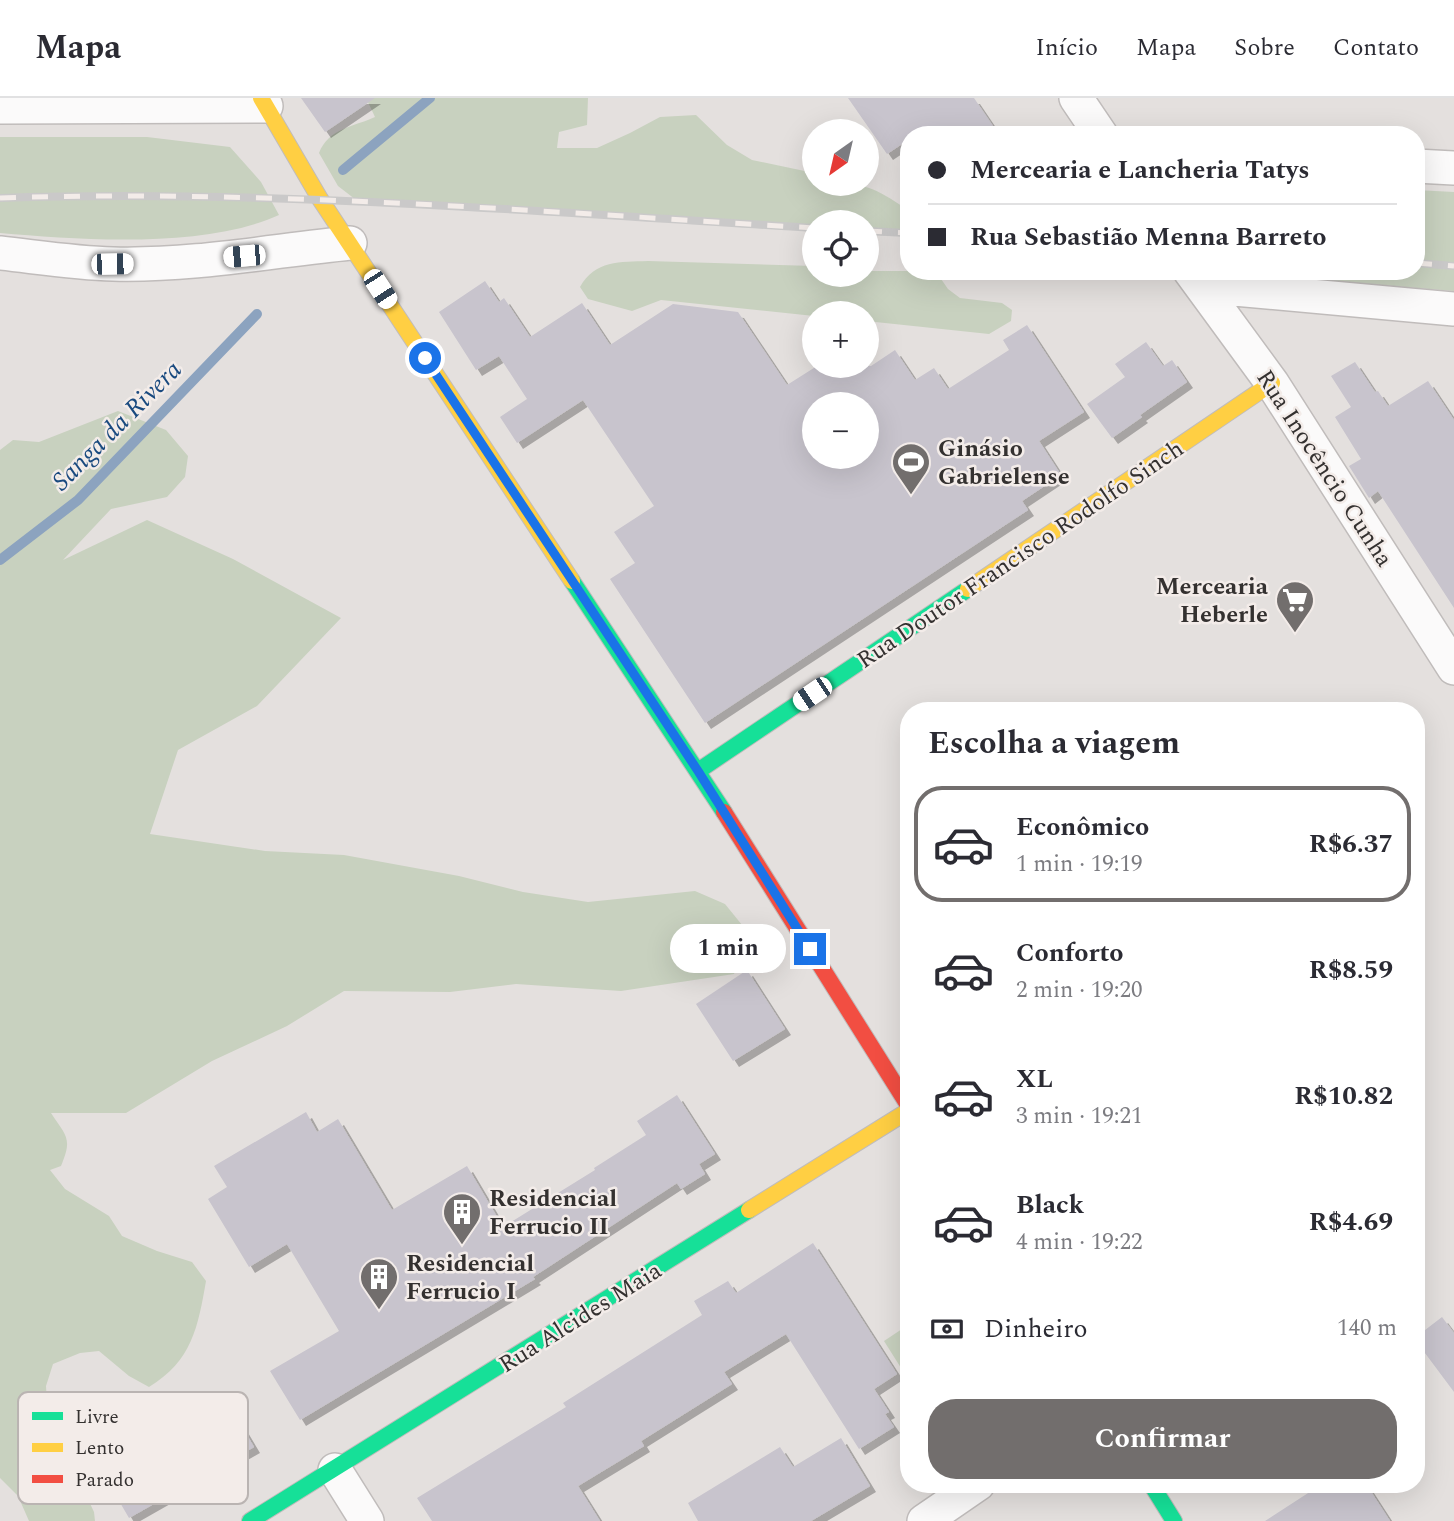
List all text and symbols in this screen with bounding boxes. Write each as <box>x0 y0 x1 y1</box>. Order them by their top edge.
text: Mapa <box>35 23 121 73</box>
text: Início <box>1035 30 1098 66</box>
text: Mapa <box>1136 30 1196 66</box>
text: Sobre <box>1234 30 1295 66</box>
text: Contato <box>1333 30 1419 66</box>
north arrow <box>802 119 878 196</box>
map controls <box>802 119 879 469</box>
text: Mercearia e Lancheria Tatys <box>970 150 1310 190</box>
button: locate <box>802 210 879 287</box>
text: Rua Sebastião Menna Barreto <box>970 217 1327 257</box>
car <box>223 244 266 268</box>
car <box>91 253 134 275</box>
car <box>360 266 401 312</box>
button: + <box>802 301 879 378</box>
route start <box>409 342 441 374</box>
water label: Sanga da Rivera <box>42 351 191 500</box>
street label: Rua Inocêncio Cunha <box>1247 363 1402 575</box>
button: − <box>802 392 879 469</box>
place label: Ginásio Gabrielense <box>938 431 1070 495</box>
street label: Rua Doutor Francisco Rodolfo Sinch <box>850 432 1191 678</box>
sports icon: Ginásio Gabrielense <box>890 441 932 496</box>
place label: Mercearia Heberle <box>1156 569 1269 633</box>
supermarket icon: Mercearia Heberle <box>1274 579 1316 634</box>
car <box>789 674 836 714</box>
text: Escolha a viagem <box>928 719 1180 768</box>
text: Econômico <box>1016 807 1149 847</box>
icon: car <box>932 813 995 876</box>
text: R$6.37 <box>1309 824 1393 864</box>
text: 1 min · 19:19 <box>1016 847 1143 882</box>
callout: 1 min <box>670 924 786 974</box>
text: 1 min <box>697 931 759 966</box>
route end <box>794 933 826 965</box>
text: Conforto <box>1016 933 1124 973</box>
icon: car <box>932 939 995 1002</box>
text: R$8.59 <box>1309 950 1393 990</box>
text: 2 min · 19:20 <box>1016 973 1143 1008</box>
text: XL <box>1016 1059 1053 1099</box>
icon: car <box>932 1065 995 1128</box>
text: R$10.82 <box>1294 1076 1393 1116</box>
text: 3 min · 19:21 <box>1016 1099 1143 1134</box>
place label: Residencial Ferrucio II <box>489 1181 617 1245</box>
text: Black <box>1016 1185 1084 1225</box>
building icon: Residencial Ferrucio II <box>441 1191 483 1246</box>
icon: car <box>932 1191 995 1254</box>
text: R$4.69 <box>1309 1202 1393 1242</box>
text: 4 min · 19:22 <box>1016 1225 1143 1260</box>
place label: Residencial Ferrucio I <box>406 1246 534 1310</box>
street label: Rua Alcides Maia <box>492 1253 669 1382</box>
building icon: Residencial Ferrucio I <box>358 1256 400 1311</box>
text: Dinheiro <box>984 1309 1088 1349</box>
icon: cash <box>928 1310 966 1348</box>
text: 140 m <box>1337 1311 1397 1346</box>
legend <box>18 1392 248 1504</box>
button: Confirmar <box>928 1399 1397 1479</box>
text: Livre <box>75 1403 119 1432</box>
text: Lento <box>75 1434 124 1463</box>
text: Parado <box>75 1466 134 1495</box>

